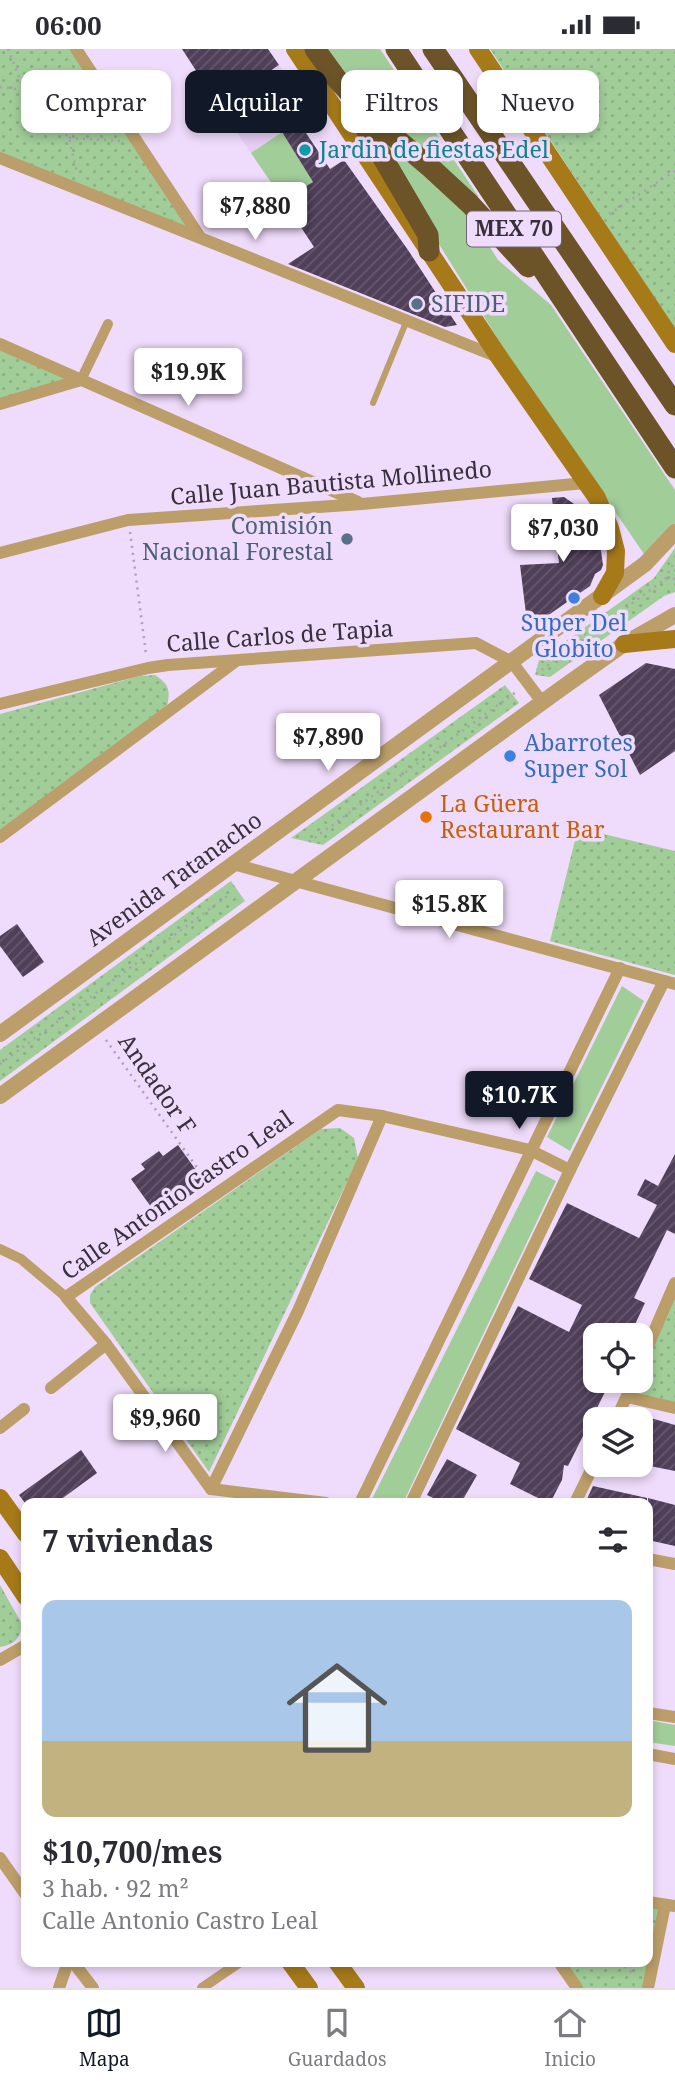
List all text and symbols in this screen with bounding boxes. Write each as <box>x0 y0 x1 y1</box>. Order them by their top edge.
text: 06:00 <box>35 7 102 43</box>
chip: Comprar <box>21 70 171 133</box>
chip: Alquilar <box>185 70 327 133</box>
chip: Filtros <box>341 70 463 133</box>
chip: Nuevo <box>477 70 599 133</box>
place label: Jardin de fiestas Edel <box>318 133 549 165</box>
marker: Jardin de fiestas Edel <box>297 142 313 158</box>
pin: $7,880 <box>198 183 312 242</box>
text: $7,880 <box>219 189 291 221</box>
road number: MEX 70 <box>467 211 561 247</box>
place label: SIFIDE <box>431 287 505 319</box>
marker: SIFIDE <box>409 296 425 312</box>
pin: $19.9K <box>131 349 245 408</box>
text: $19.9K <box>150 355 226 387</box>
street label: Calle Juan Bautista Mollinedo <box>169 452 493 512</box>
pin: $7,030 <box>506 505 620 564</box>
place label: Comisión Nacional Forestal <box>142 509 333 567</box>
text: $7,030 <box>527 511 599 543</box>
marker: Comisión Nacional Forestal <box>339 531 355 547</box>
marker: Super Del Globito <box>566 590 582 606</box>
place label: Super Del Globito <box>521 606 627 664</box>
street label: Calle Carlos de Tapia <box>165 611 395 659</box>
pin: $7,890 <box>271 713 385 773</box>
text: $7,890 <box>292 720 364 752</box>
place label: Abarrotes Super Sol <box>524 726 633 784</box>
marker: Abarrotes Super Sol <box>502 748 518 764</box>
place label: La Güera Restaurant Bar <box>440 787 605 845</box>
street label: Avenida Tatanacho <box>79 804 268 953</box>
marker: La Güera Restaurant Bar <box>418 809 434 825</box>
pin: $15.8K <box>392 881 506 940</box>
text: $15.8K <box>411 887 487 919</box>
street label: Andador F <box>111 1027 204 1140</box>
pin: $10.7K <box>462 1072 576 1131</box>
text: $10.7K <box>481 1078 557 1110</box>
street label: Calle Antonio Castro Leal <box>54 1102 299 1286</box>
map controls <box>583 1323 653 1477</box>
button: locate <box>583 1323 653 1393</box>
pin: $9,960 <box>108 1395 222 1454</box>
text: $9,960 <box>129 1401 201 1433</box>
button: layers <box>583 1407 653 1477</box>
text: 7 viviendas <box>42 1520 213 1561</box>
icon: filters <box>594 1521 632 1559</box>
icon: home <box>274 1645 400 1771</box>
text: $10,700/mes <box>42 1831 222 1872</box>
text: 3 hab. · 92 m² <box>42 1872 189 1904</box>
text: Calle Antonio Castro Leal <box>42 1904 318 1936</box>
tab: Mapa <box>79 2004 130 2072</box>
tab: Guardados <box>288 2004 387 2072</box>
tab: Inicio <box>544 2004 596 2072</box>

